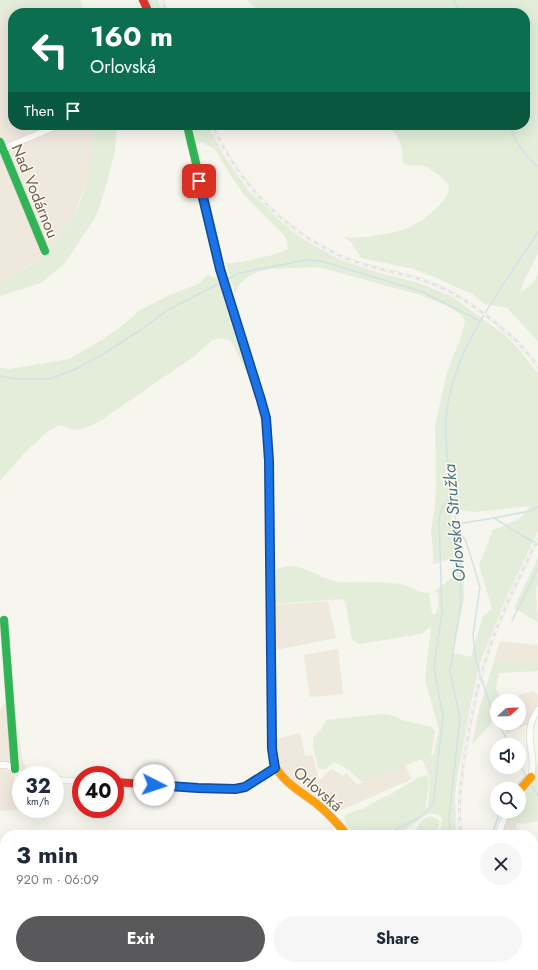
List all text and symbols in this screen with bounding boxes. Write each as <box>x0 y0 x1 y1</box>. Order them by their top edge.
text: 160 m <box>90 16 173 57</box>
icon: left <box>24 24 76 76</box>
text: Orlovská <box>90 54 156 80</box>
text: Then <box>24 100 54 122</box>
icon: arrive <box>62 100 84 122</box>
street label: Nad Vodárnou <box>6 140 64 242</box>
pin <box>182 164 216 198</box>
icon: arrive <box>188 170 210 192</box>
water label: Orlovská Stružka <box>437 462 471 583</box>
north arrow <box>490 694 526 730</box>
map controls <box>490 694 526 818</box>
button: sound <box>490 738 526 774</box>
street label: Orlovská <box>288 761 348 817</box>
position arrow <box>133 764 175 806</box>
speed limit sign: 40 <box>72 766 124 818</box>
text: 32 <box>25 772 51 801</box>
button: search <box>490 782 526 818</box>
text: km/h <box>27 794 49 809</box>
text: 3 min <box>16 837 78 872</box>
button: close <box>480 843 522 885</box>
text: 920 m · 06:09 <box>16 870 99 889</box>
button: Exit <box>16 916 265 962</box>
button: Share <box>273 916 522 962</box>

